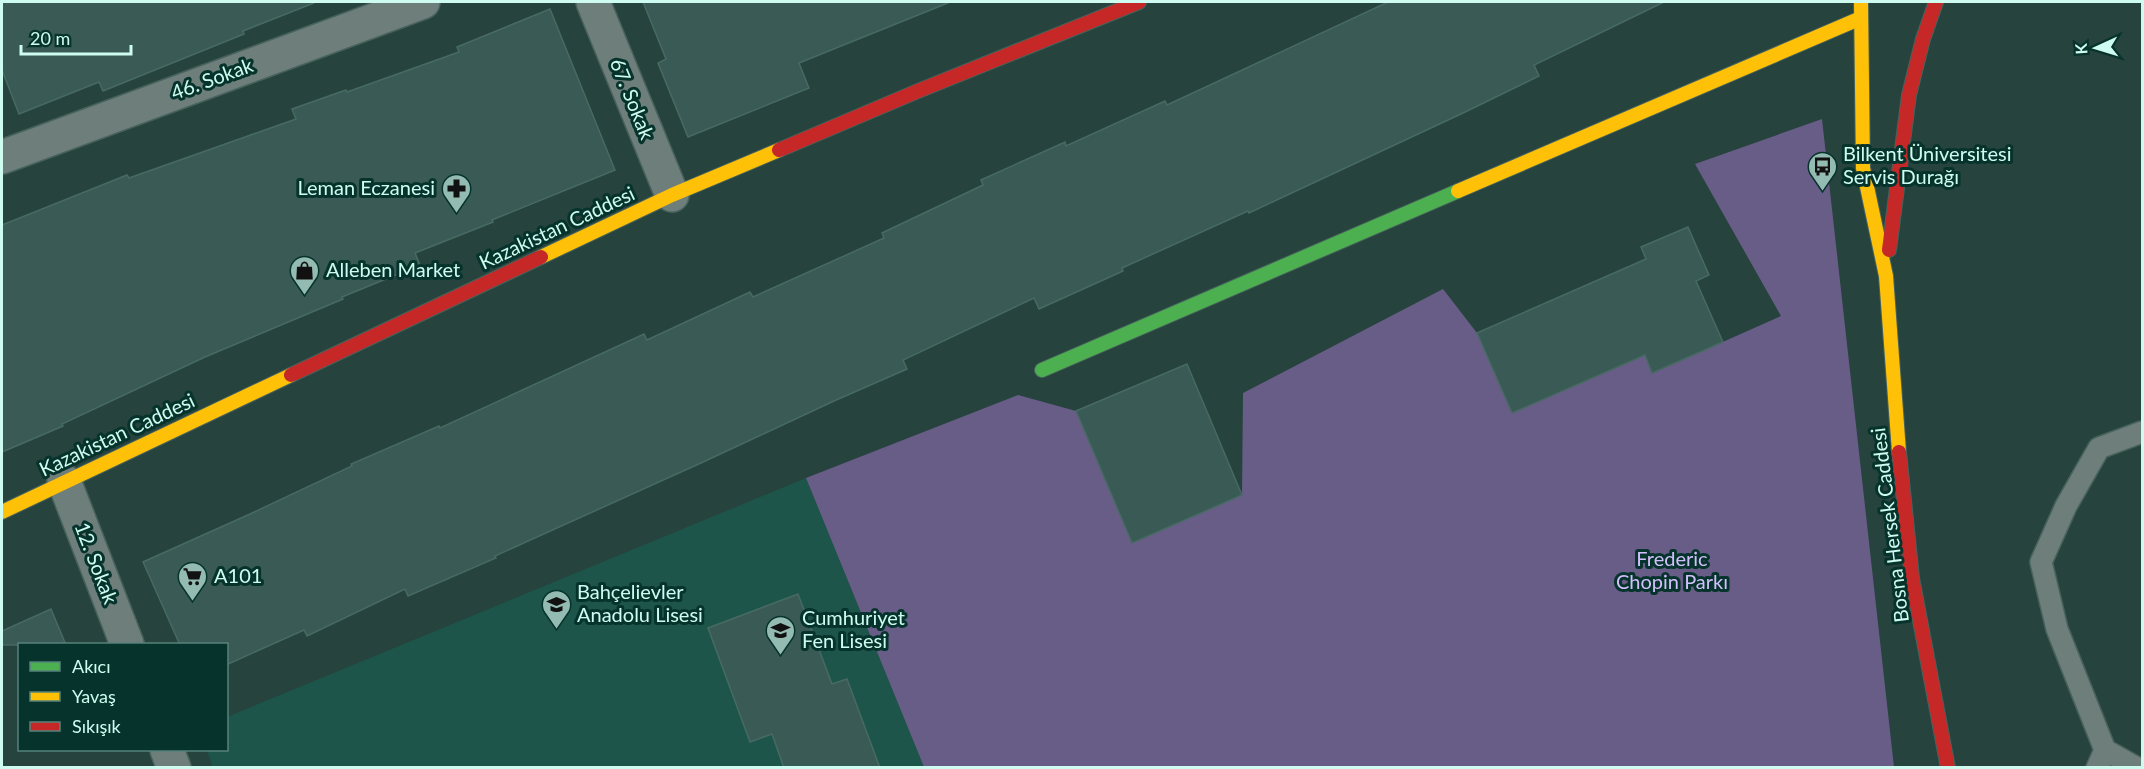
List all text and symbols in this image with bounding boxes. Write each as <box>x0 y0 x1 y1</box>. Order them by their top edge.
scale bar <box>21 18 130 56</box>
north arrow <box>2066 18 2126 78</box>
text: 20 m <box>30 27 70 49</box>
text: K <box>2071 42 2090 55</box>
street label: 46. Sokak <box>167 52 257 104</box>
street label: 67. Sokak <box>606 55 660 144</box>
place label: Bilkent Üniversitesi Servis Durağı <box>1843 141 2012 188</box>
bus stop icon: Bilkent Üniversitesi Servis Durağı <box>1806 150 1838 192</box>
pharmacy icon: Leman Eczanesi <box>440 172 472 214</box>
place label: Leman Eczanesi <box>297 175 435 199</box>
street label: Kazakistan Caddesi <box>475 181 638 274</box>
shop icon: Alleben Market <box>289 254 321 296</box>
place label: Alleben Market <box>326 257 460 281</box>
street label: Kazakistan Caddesi <box>35 388 198 481</box>
street label: Bosna Hersek Caddesi <box>1865 426 1913 624</box>
street label: 12. Sokak <box>70 518 124 608</box>
park label: Frederic Chopin Parkı <box>1616 546 1728 593</box>
supermarket icon: A101 <box>177 560 209 602</box>
place label: A101 <box>214 563 262 587</box>
place label: Bahçelievler Anadolu Lisesi <box>577 579 703 626</box>
school or university icon: Bahçelievler Anadolu Lisesi <box>540 588 572 630</box>
place label: Cumhuriyet Fen Lisesi <box>802 605 905 652</box>
school or university icon: Cumhuriyet Fen Lisesi <box>765 614 797 656</box>
legend <box>18 643 228 751</box>
text: Akıcı <box>72 655 111 677</box>
text: Yavaş <box>72 685 116 707</box>
text: Sıkışık <box>72 715 122 737</box>

